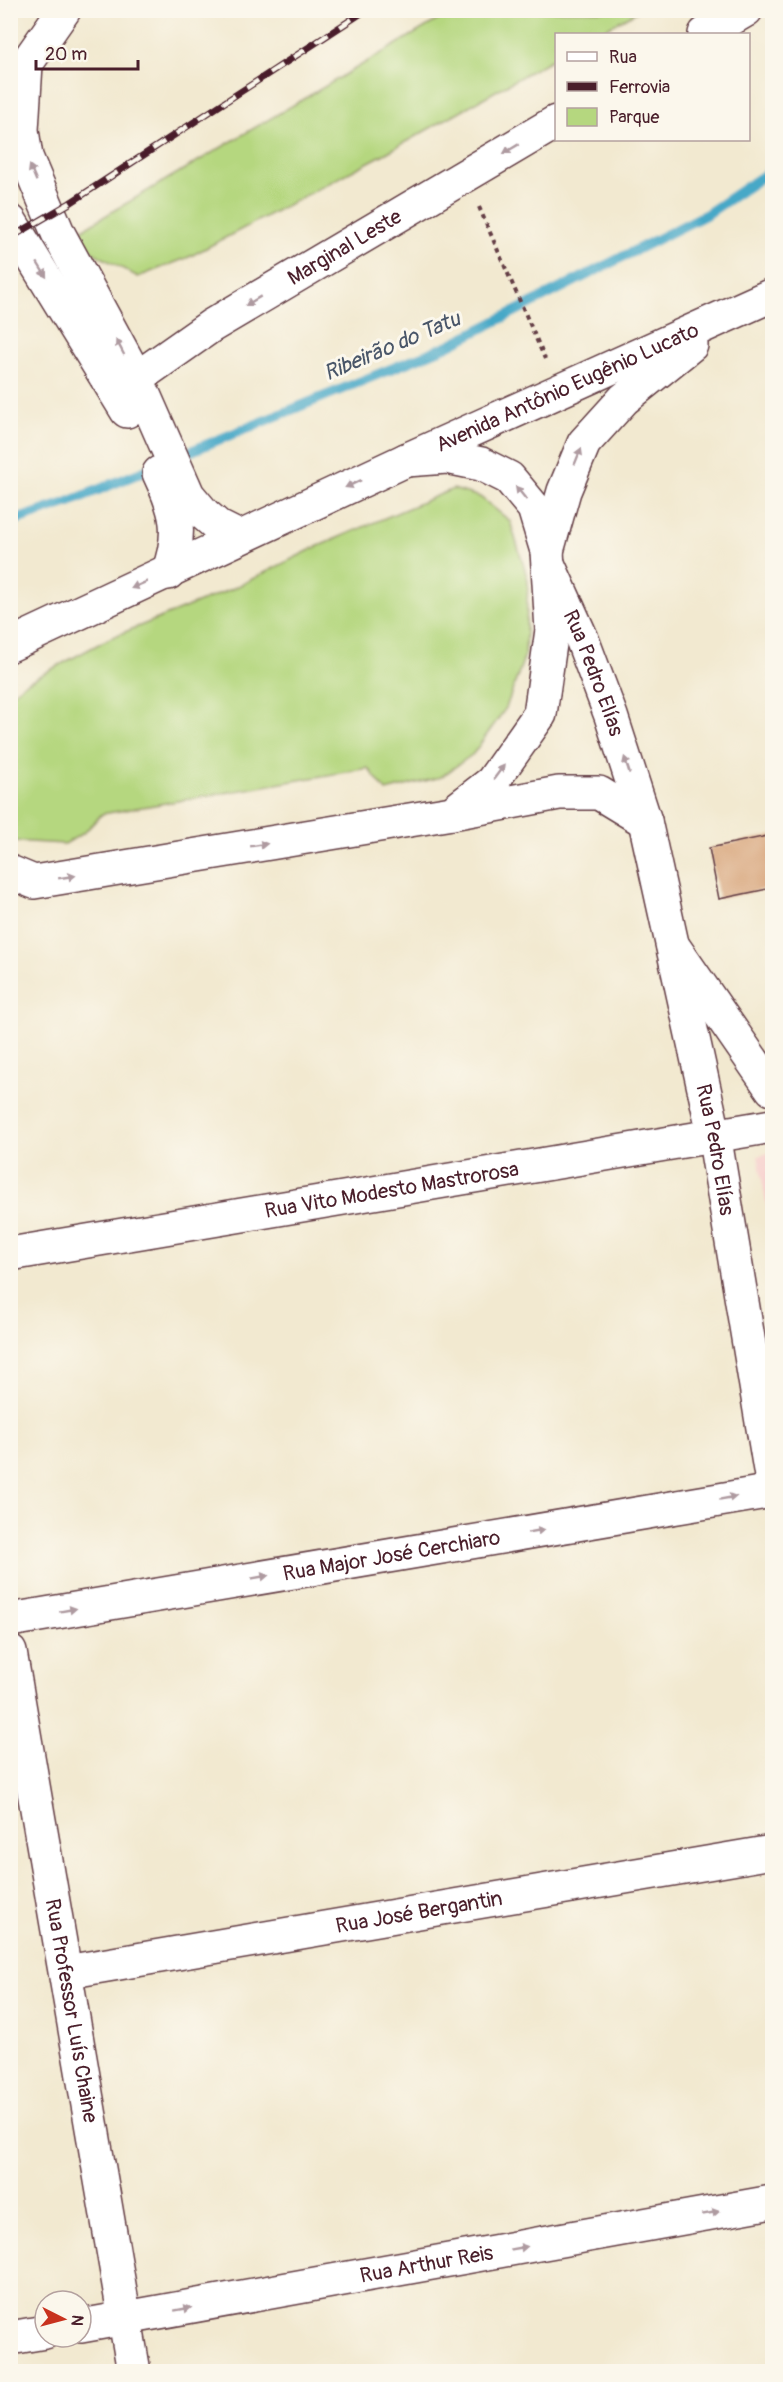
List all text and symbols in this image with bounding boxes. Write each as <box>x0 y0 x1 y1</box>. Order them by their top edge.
scale bar <box>36 33 138 71</box>
legend <box>555 33 750 141</box>
text: 20 m <box>45 43 87 66</box>
text: Rua <box>609 46 637 69</box>
text: Ferrovia <box>609 76 670 99</box>
text: Parque <box>609 106 659 129</box>
one-way arrow <box>503 143 520 153</box>
one-way arrow <box>28 164 37 181</box>
street label: Marginal Leste <box>283 202 407 291</box>
one-way arrow <box>36 262 47 278</box>
one-way arrow <box>245 296 261 307</box>
water label: Ribeirão do Tatu <box>320 304 466 387</box>
street label: Avenida Antônio Eugênio Lucato <box>432 316 703 458</box>
one-way arrow <box>115 338 125 355</box>
one-way arrow <box>574 447 583 465</box>
one-way arrow <box>345 480 362 489</box>
one-way arrow <box>515 485 528 501</box>
one-way arrow <box>130 581 148 591</box>
street label: Rua Pedro Elías <box>557 605 630 740</box>
one-way arrow <box>621 756 631 774</box>
one-way arrow <box>493 765 505 781</box>
one-way arrow <box>250 840 269 849</box>
one-way arrow <box>57 872 76 881</box>
street label: Rua Pedro Elías <box>690 1081 741 1218</box>
street label: Rua Vito Modesto Mastrorosa <box>263 1155 521 1225</box>
one-way arrow <box>718 1493 737 1502</box>
street label: Rua Major José Cerchiaro <box>281 1524 502 1587</box>
one-way arrow <box>526 1526 545 1535</box>
one-way arrow <box>251 1573 270 1582</box>
one-way arrow <box>59 1605 78 1614</box>
street label: Rua José Bergantin <box>334 1885 504 1939</box>
street label: Rua Professor Luís Chaine <box>39 1897 104 2126</box>
one-way arrow <box>702 2208 721 2217</box>
street label: Rua Arthur Reis <box>358 2239 496 2289</box>
one-way arrow <box>510 2243 529 2252</box>
north arrow <box>33 2289 93 2349</box>
one-way arrow <box>174 2304 193 2313</box>
text: N <box>66 2314 87 2327</box>

